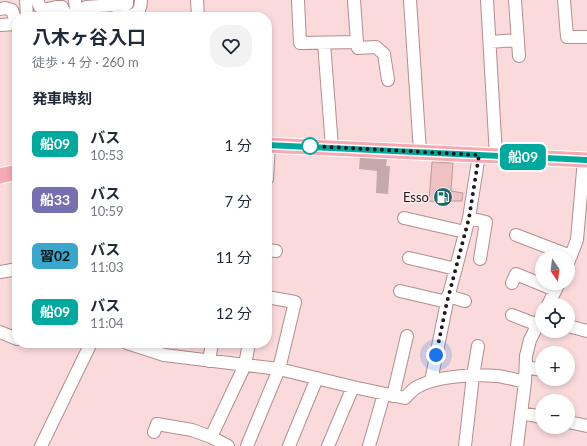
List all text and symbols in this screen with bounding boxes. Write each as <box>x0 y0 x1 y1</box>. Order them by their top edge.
text: 八木ヶ谷入口 <box>32 25 146 48</box>
button: heart <box>210 25 252 67</box>
text: 徒歩 · 4 分 · 260 m <box>32 54 139 70</box>
text: 発車時刻 <box>32 89 92 107</box>
text: バス <box>90 128 120 146</box>
text: 船09 <box>40 135 70 152</box>
text: 1 分 <box>224 136 252 154</box>
unlabelled marker <box>301 137 319 155</box>
line badge: 船09 <box>500 144 546 170</box>
text: 10:53 <box>90 147 124 163</box>
text: 船09 <box>508 148 538 165</box>
text: バス <box>90 184 120 202</box>
fuel station icon: Esso <box>432 186 454 208</box>
place label: Esso <box>403 189 429 205</box>
text: 船33 <box>40 191 70 208</box>
text: 7 分 <box>224 192 252 210</box>
text: 10:59 <box>90 203 124 219</box>
text: バス <box>90 240 120 258</box>
text: 習02 <box>40 247 70 264</box>
text: 11 分 <box>216 248 252 266</box>
north arrow <box>535 250 575 290</box>
map controls <box>535 250 575 434</box>
text: 11:03 <box>90 259 124 275</box>
text: バス <box>90 296 120 314</box>
button: locate <box>535 298 575 338</box>
text: 船09 <box>40 303 70 320</box>
text: 12 分 <box>216 304 252 322</box>
text: 11:04 <box>90 315 124 331</box>
your location <box>426 345 446 365</box>
button: + <box>535 346 575 386</box>
button: − <box>535 394 575 434</box>

